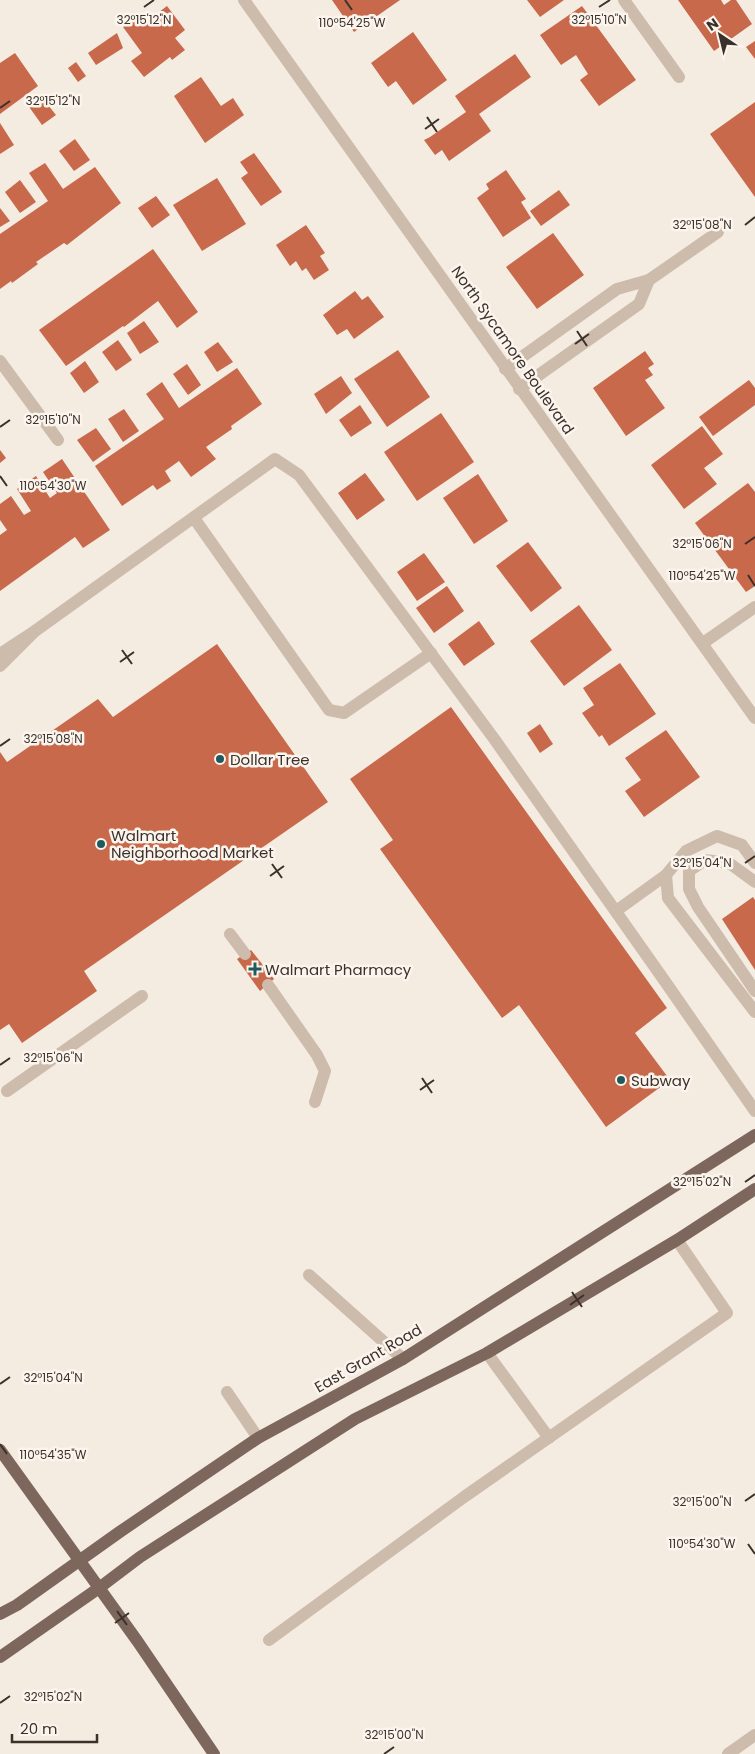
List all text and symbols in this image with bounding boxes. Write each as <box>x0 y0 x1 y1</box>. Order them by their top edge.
north arrow <box>695 10 745 60</box>
text: 32°15'12"N <box>117 11 171 28</box>
text: 32°15'10"N <box>571 11 627 28</box>
text: N <box>702 13 723 36</box>
text: 110°54'25"W <box>319 14 386 31</box>
text: 32°15'12"N <box>26 92 80 109</box>
text: 32°15'08"N <box>672 216 732 233</box>
street label: North Sycamore Boulevard <box>447 262 579 438</box>
text: 32°15'10"N <box>25 411 81 428</box>
text: 110°54'30"W <box>20 477 87 494</box>
text: 32°15'06"N <box>672 535 732 552</box>
text: 110°54'25"W <box>669 567 736 584</box>
text: 32°15'08"N <box>23 730 83 747</box>
place label: Dollar Tree <box>230 749 310 770</box>
marker: Dollar Tree <box>214 753 226 765</box>
place label: Walmart Neighborhood Market <box>111 825 274 863</box>
marker: Walmart Neighborhood Market <box>95 838 107 850</box>
text: 32°15'04"N <box>672 854 732 871</box>
place label: Walmart Pharmacy <box>265 959 412 980</box>
marker: Walmart Pharmacy <box>249 963 261 975</box>
text: 32°15'06"N <box>23 1049 83 1066</box>
place label: Subway <box>631 1070 691 1091</box>
marker: Subway <box>615 1074 627 1086</box>
text: 32°15'02"N <box>673 1173 731 1190</box>
street label: East Grant Road <box>311 1319 425 1397</box>
text: 32°15'04"N <box>23 1369 83 1386</box>
text: 110°54'35"W <box>20 1446 87 1463</box>
text: 32°15'00"N <box>672 1493 732 1510</box>
text: 110°54'30"W <box>669 1535 736 1552</box>
text: 32°15'02"N <box>24 1688 82 1705</box>
scale bar <box>12 1712 98 1744</box>
text: 20 m <box>20 1718 58 1739</box>
text: 32°15'00"N <box>364 1726 424 1743</box>

